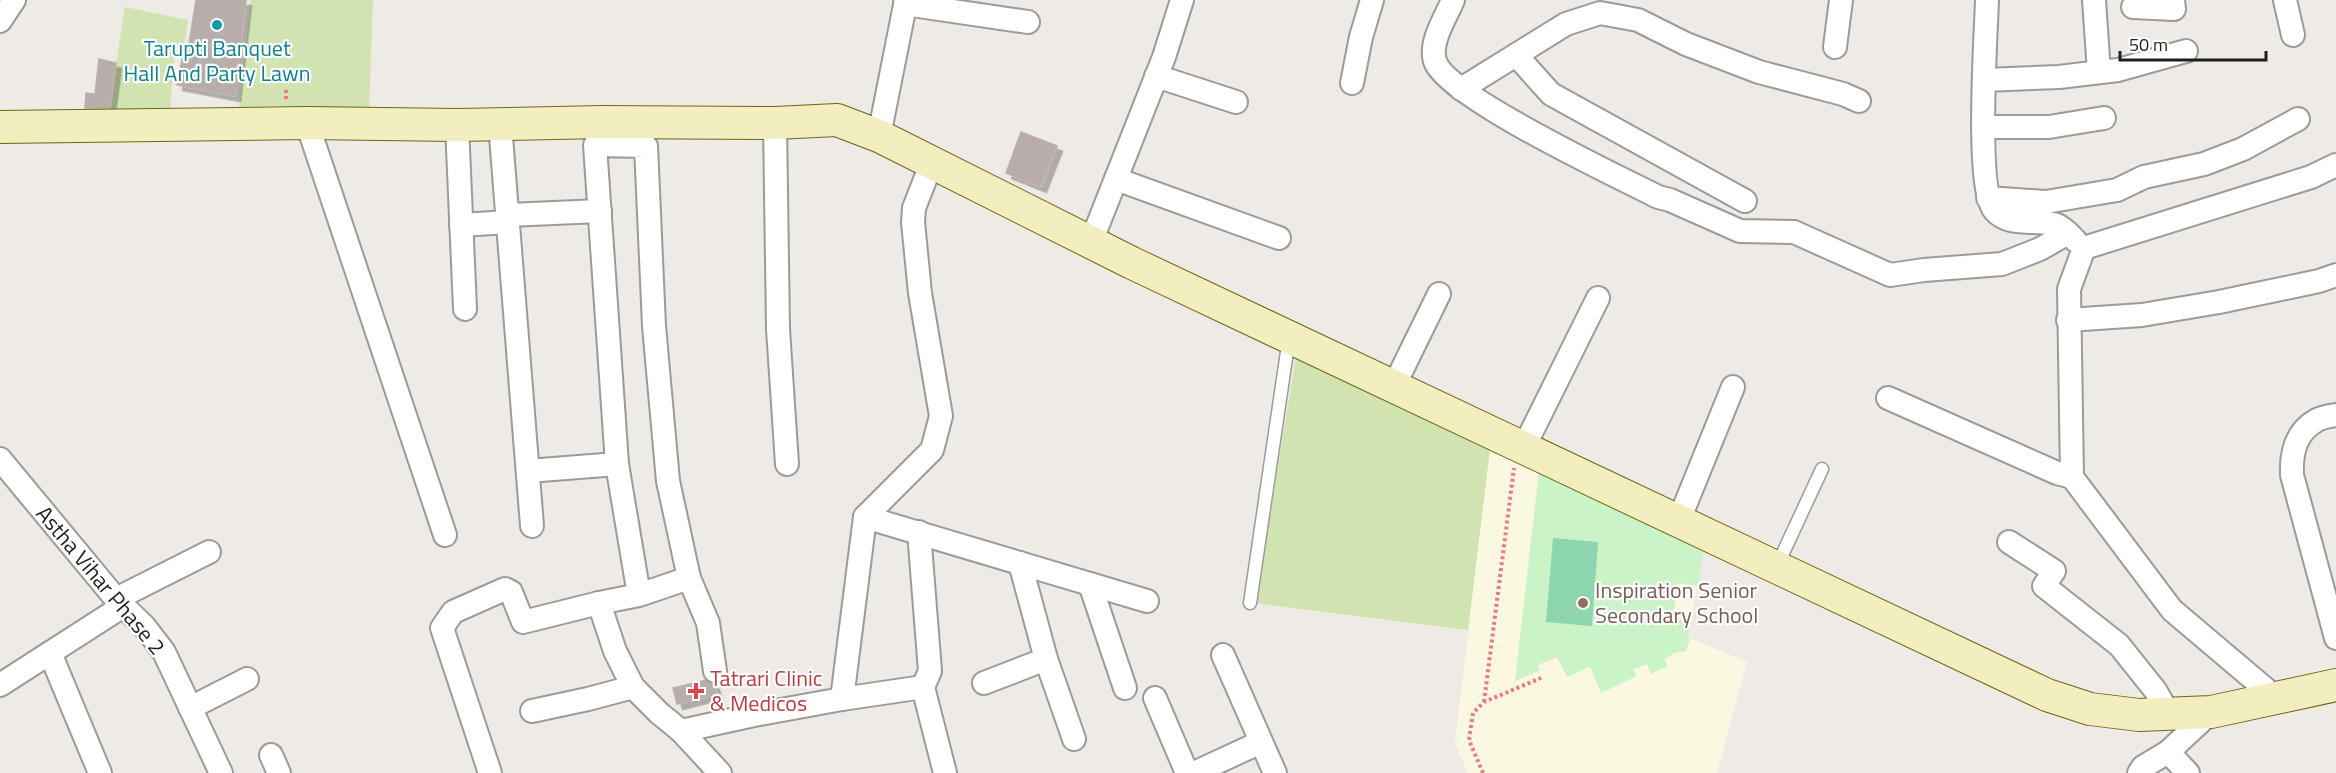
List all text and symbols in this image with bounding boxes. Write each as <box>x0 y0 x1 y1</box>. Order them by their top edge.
marker: Tarupti Banquet Hall And Party Lawn <box>210 18 224 32</box>
scale bar <box>2120 24 2266 62</box>
place label: Tarupti Banquet Hall And Party Lawn <box>123 31 311 90</box>
text: 50 m <box>2129 31 2168 58</box>
street label: Astha Vihar Phase 2 <box>28 498 174 662</box>
place label: Inspiration Senior Secondary School <box>1595 573 1758 632</box>
marker: Inspiration Senior Secondary School <box>1576 596 1590 610</box>
place label: Tatrari Clinic & Medicos <box>710 661 822 720</box>
marker: Tatrari Clinic & Medicos <box>687 682 705 700</box>

